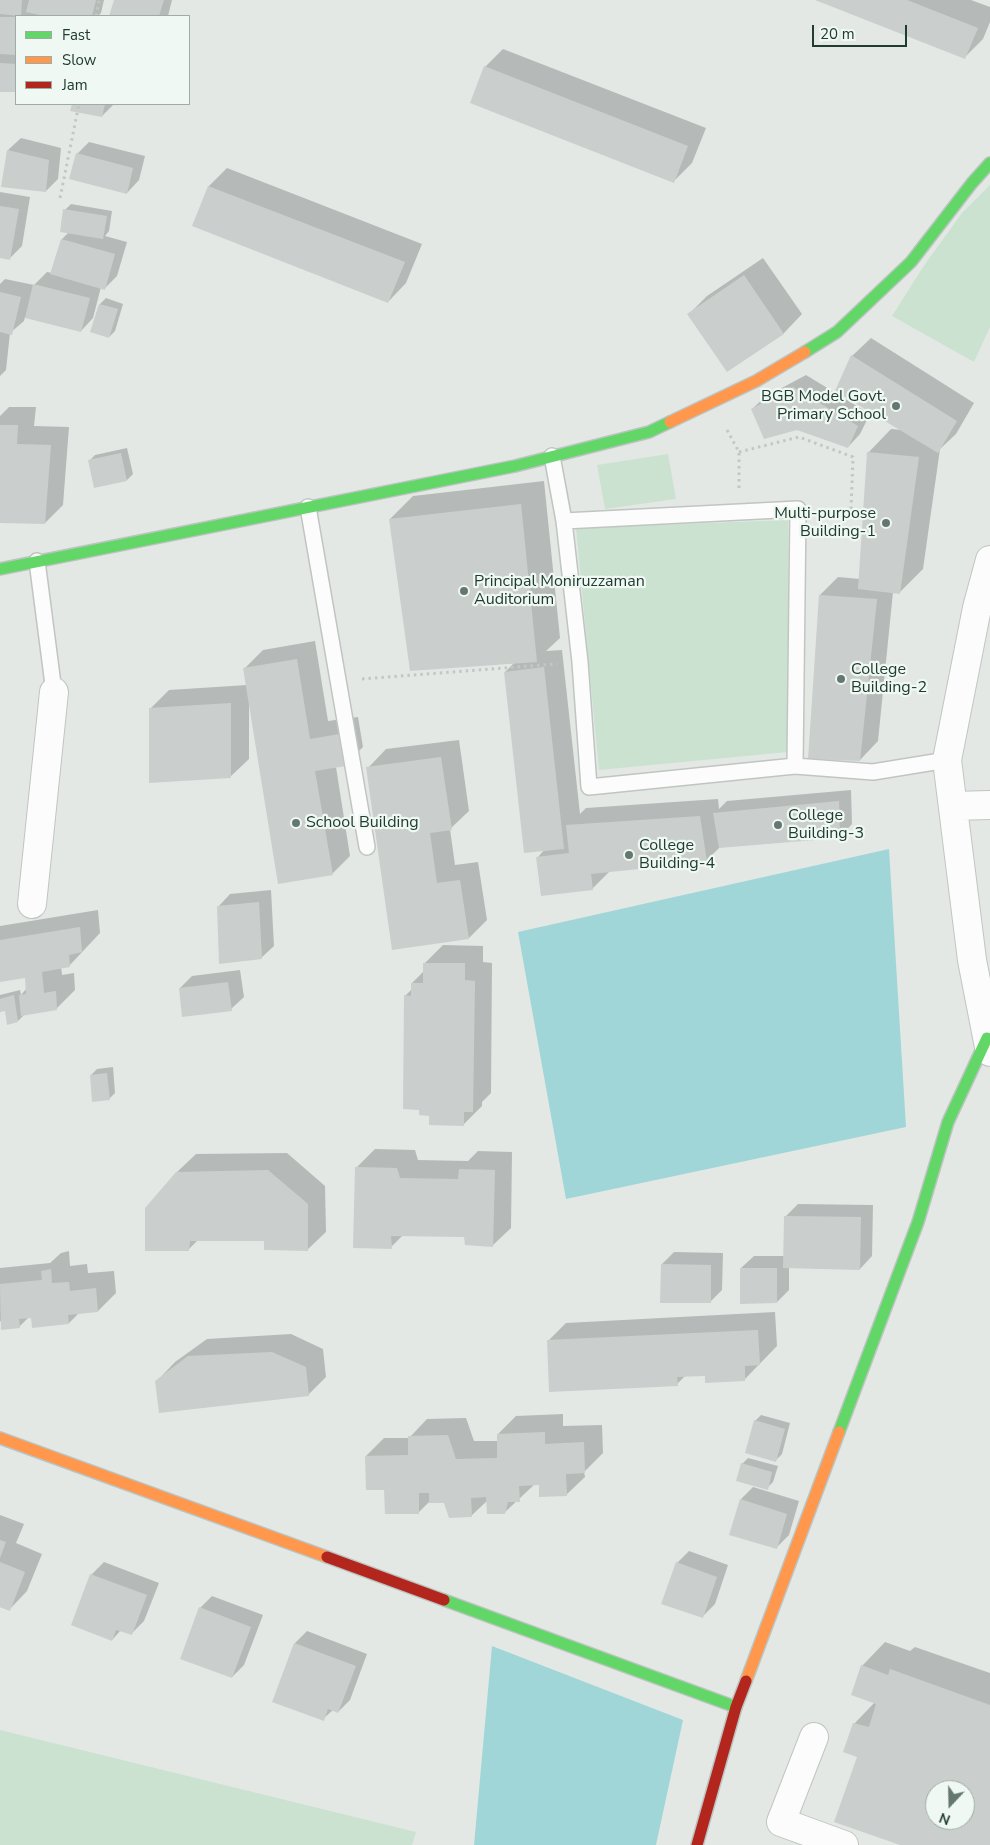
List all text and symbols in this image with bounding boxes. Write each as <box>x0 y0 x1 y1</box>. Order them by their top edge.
legend <box>15 15 190 105</box>
scale bar <box>815 15 910 47</box>
text: 20 m <box>820 24 855 44</box>
text: Fast <box>62 25 90 45</box>
text: Slow <box>62 50 96 70</box>
text: Jam <box>62 75 88 95</box>
place label: BGB Model Govt. Primary School <box>761 387 886 425</box>
marker: BGB Model Govt. Primary School <box>890 400 902 412</box>
place label: Multi-purpose Building-1 <box>774 504 876 542</box>
marker: Multi-purpose Building-1 <box>880 517 892 529</box>
place label: Principal Moniruzzaman Auditorium <box>474 572 645 610</box>
marker: Principal Moniruzzaman Auditorium <box>458 585 470 597</box>
place label: College Building-2 <box>851 660 927 698</box>
marker: College Building-2 <box>835 673 847 685</box>
place label: College Building-3 <box>788 806 864 844</box>
place label: School Building <box>306 813 419 833</box>
marker: School Building <box>290 817 302 829</box>
marker: College Building-3 <box>772 819 784 831</box>
place label: College Building-4 <box>639 836 715 874</box>
marker: College Building-4 <box>623 849 635 861</box>
north arrow <box>925 1780 975 1830</box>
text: N <box>937 1808 953 1829</box>

